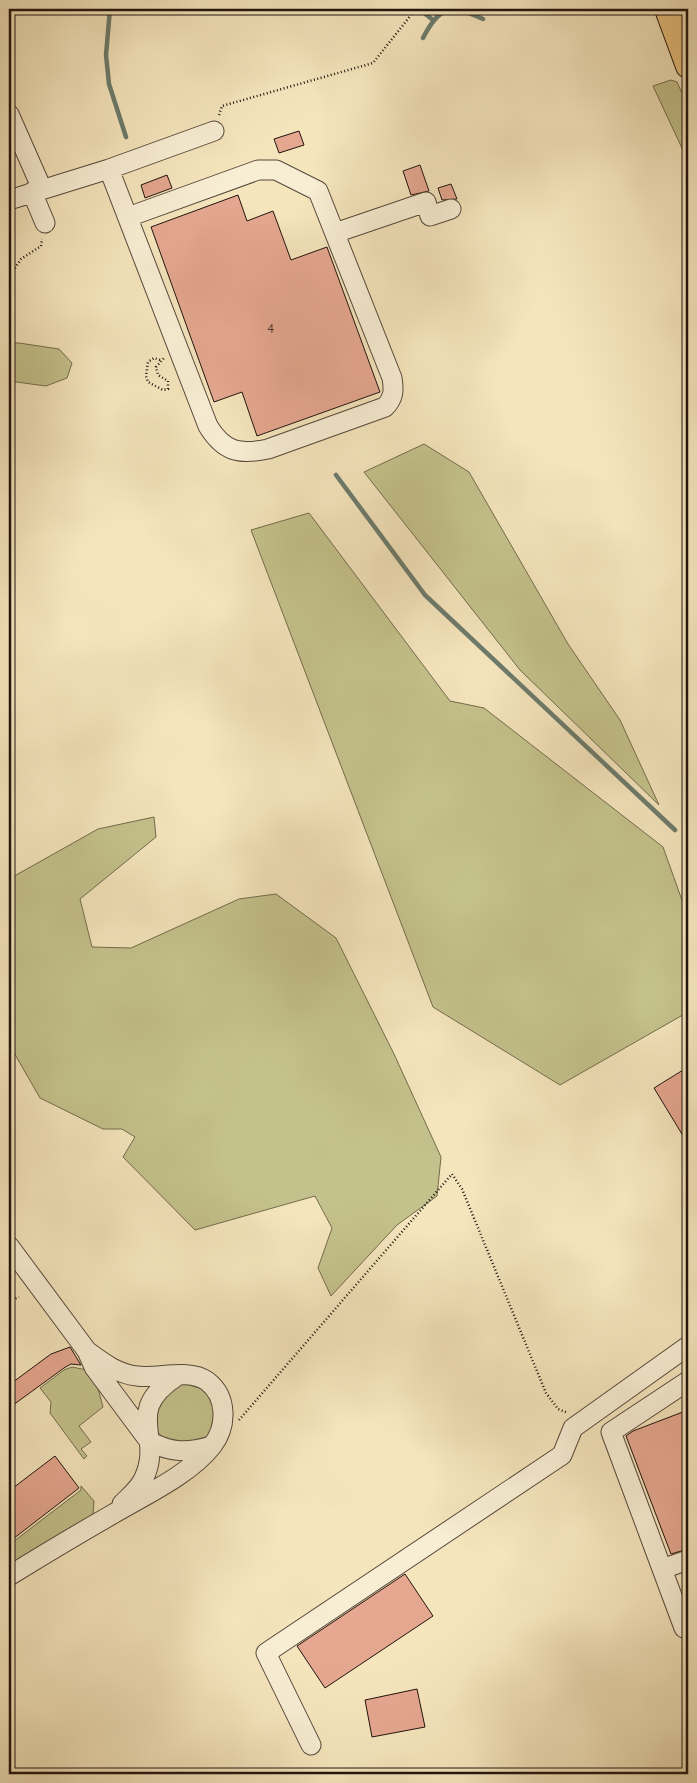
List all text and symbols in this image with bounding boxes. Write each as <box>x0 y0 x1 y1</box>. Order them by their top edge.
house number: 4 <box>268 316 275 336</box>

